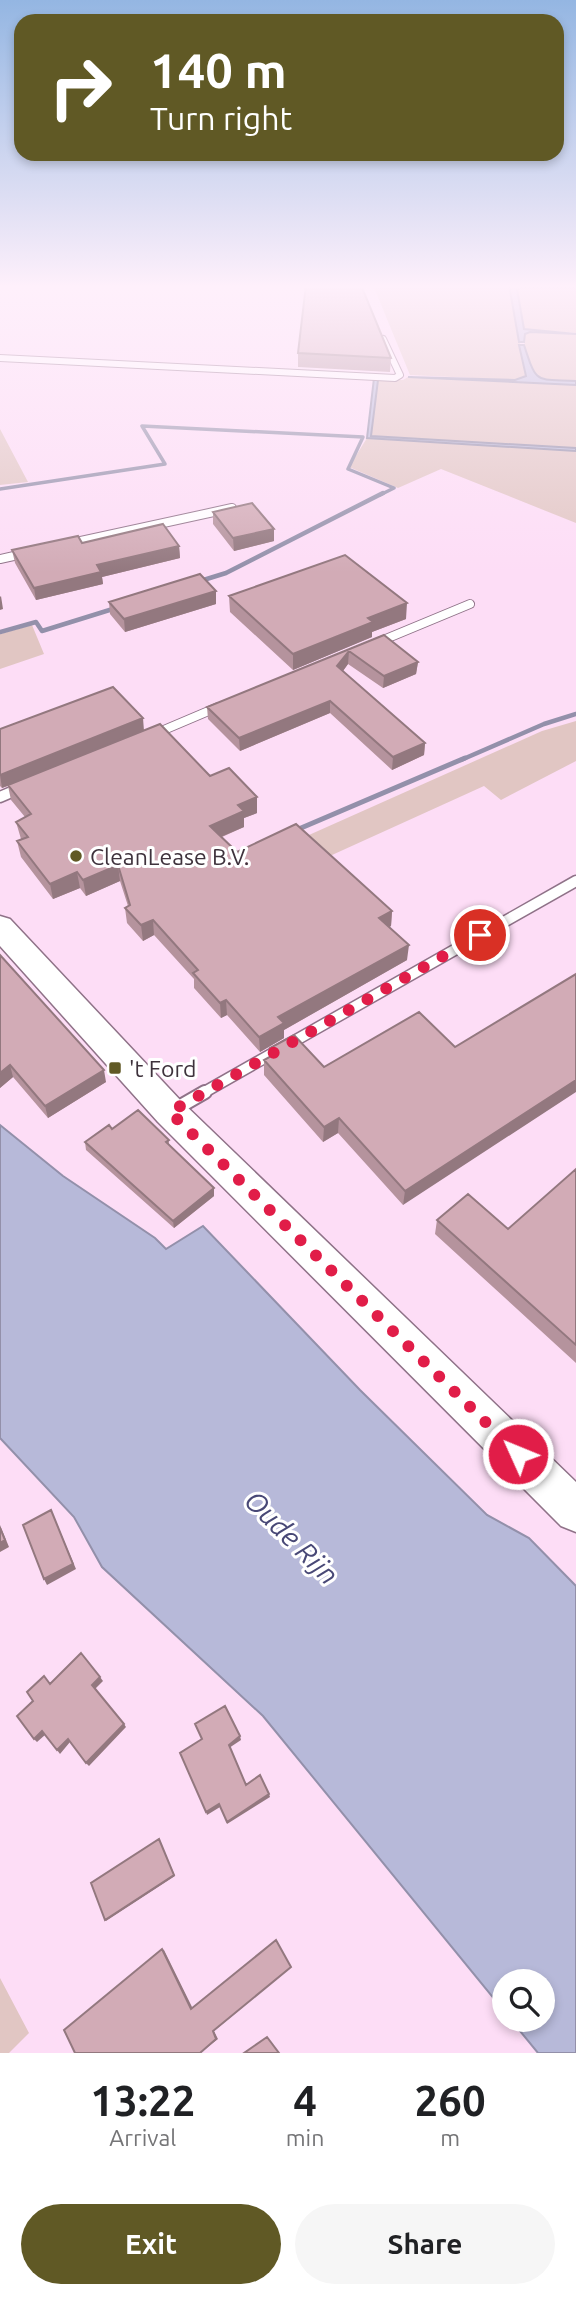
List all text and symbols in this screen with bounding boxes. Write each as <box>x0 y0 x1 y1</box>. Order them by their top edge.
icon: right <box>35 42 126 133</box>
text: 140 m <box>150 42 287 97</box>
text: Turn right <box>150 100 292 136</box>
place label: CleanLease B.V. <box>90 844 249 869</box>
marker: CleanLease B.V. <box>68 848 84 864</box>
pin <box>450 905 510 965</box>
icon: arrive <box>461 916 499 954</box>
place label: 't Ford <box>129 1056 197 1081</box>
marker: 't Ford <box>107 1060 123 1076</box>
position arrow <box>481 1417 555 1491</box>
water label: Oude Rijn <box>239 1484 345 1590</box>
map controls <box>492 1969 555 2032</box>
button: search <box>492 1969 555 2032</box>
text: 13:22 <box>90 2077 195 2124</box>
text: 4 <box>293 2077 317 2124</box>
text: 260 <box>415 2077 486 2124</box>
text: Arrival <box>109 2125 176 2150</box>
text: min <box>286 2125 324 2150</box>
text: m <box>440 2125 460 2150</box>
button: Exit <box>21 2204 281 2284</box>
button: Share <box>295 2204 555 2284</box>

